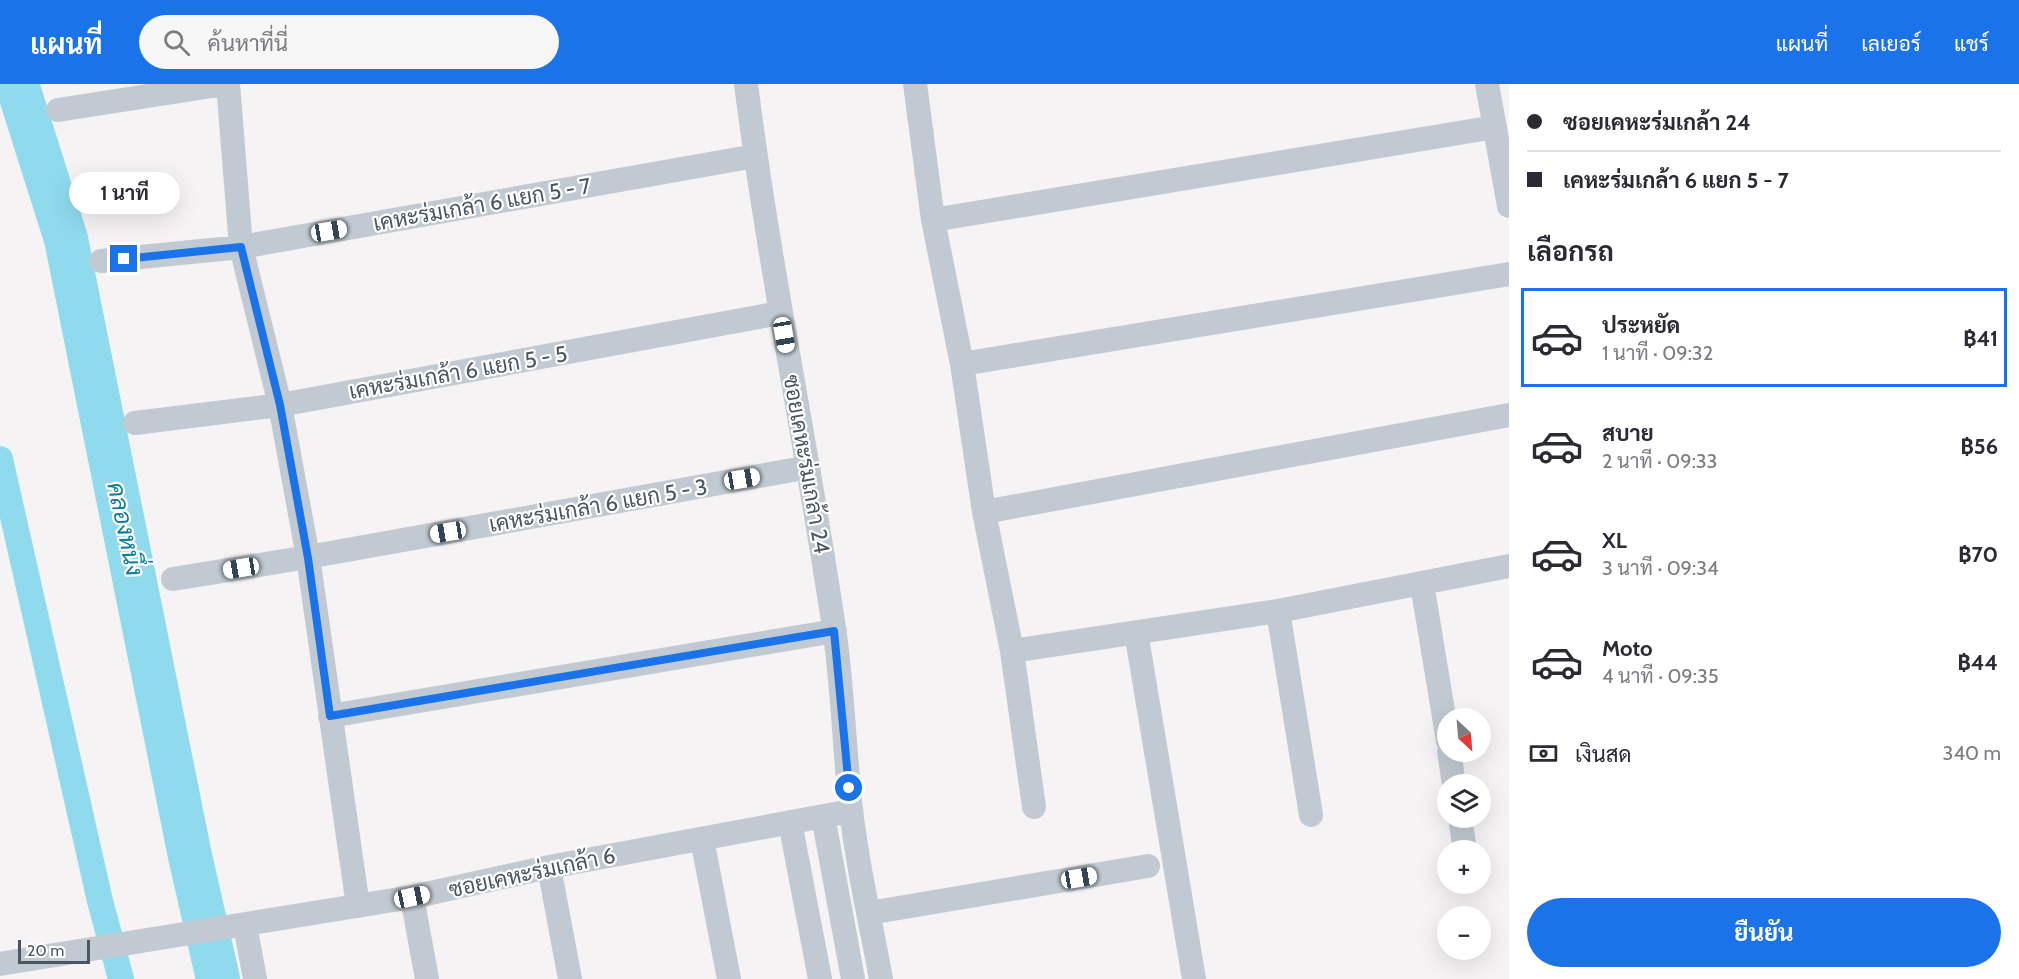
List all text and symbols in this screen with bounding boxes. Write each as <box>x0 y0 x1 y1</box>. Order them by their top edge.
search box <box>139 15 559 69</box>
icon: search <box>160 26 193 59</box>
text: แผนที่ <box>30 27 103 61</box>
text: ค้นหาที่นี่ <box>208 30 288 57</box>
text: แผนที่ <box>1776 31 1828 56</box>
text: เลเยอร์ <box>1861 31 1921 56</box>
text: แชร์ <box>1954 31 1989 56</box>
text: ซอยเคหะร่มเกล้า 24 <box>1563 109 1751 136</box>
text: เคหะร่มเกล้า 6 แยก 5 - 7 <box>1563 167 1789 194</box>
street label: เคหะร่มเกล้า 6 แยก 5 - 7 <box>371 171 593 237</box>
callout: 1 นาที <box>68 172 180 214</box>
text: 1 นาที <box>100 181 149 205</box>
car <box>310 219 348 243</box>
text: เลือกรถ <box>1527 235 1614 268</box>
route end <box>110 245 137 272</box>
icon: car <box>1530 311 1584 365</box>
text: ประหยัด <box>1602 312 1680 339</box>
car <box>772 316 796 354</box>
text: ฿41 <box>1963 325 1998 352</box>
street label: เคหะร่มเกล้า 6 แยก 5 - 5 <box>347 339 569 405</box>
text: 1 นาที · 09:32 <box>1602 341 1713 365</box>
street label: ซอยเคหะร่มเกล้า 24 <box>777 372 837 556</box>
icon: car <box>1530 419 1584 473</box>
text: สบาย <box>1602 420 1654 447</box>
text: ฿56 <box>1961 433 1998 460</box>
text: 2 นาที · 09:33 <box>1602 449 1717 473</box>
car <box>723 467 761 491</box>
street label: เคหะร่มเกล้า 6 แยก 5 - 3 <box>487 472 709 538</box>
water label: คลองหนึ่ง <box>101 478 155 578</box>
car <box>429 520 467 544</box>
icon: car <box>1530 527 1584 581</box>
text: XL <box>1602 527 1627 554</box>
text: ฿70 <box>1958 541 1998 568</box>
car <box>222 556 260 580</box>
text: 3 นาที · 09:34 <box>1602 556 1719 580</box>
icon: car <box>1530 635 1584 689</box>
text: Moto <box>1602 635 1653 662</box>
text: ฿44 <box>1957 649 1998 676</box>
text: 4 นาที · 09:35 <box>1602 664 1719 688</box>
north arrow <box>1437 708 1491 762</box>
map controls <box>1437 708 1491 960</box>
icon: cash <box>1527 737 1560 770</box>
text: เงินสด <box>1575 741 1632 768</box>
text: 340 m <box>1943 741 2001 765</box>
route start <box>835 774 862 801</box>
button: layers <box>1437 774 1491 828</box>
button: + <box>1437 840 1491 894</box>
street label: ซอยเคหะร่มเกล้า 6 <box>446 841 618 903</box>
car <box>1060 866 1098 890</box>
car <box>393 884 431 910</box>
button: ยืนยัน <box>1527 898 2001 967</box>
button: − <box>1437 906 1491 960</box>
scale bar <box>18 937 90 964</box>
text: 20 m <box>27 941 64 960</box>

